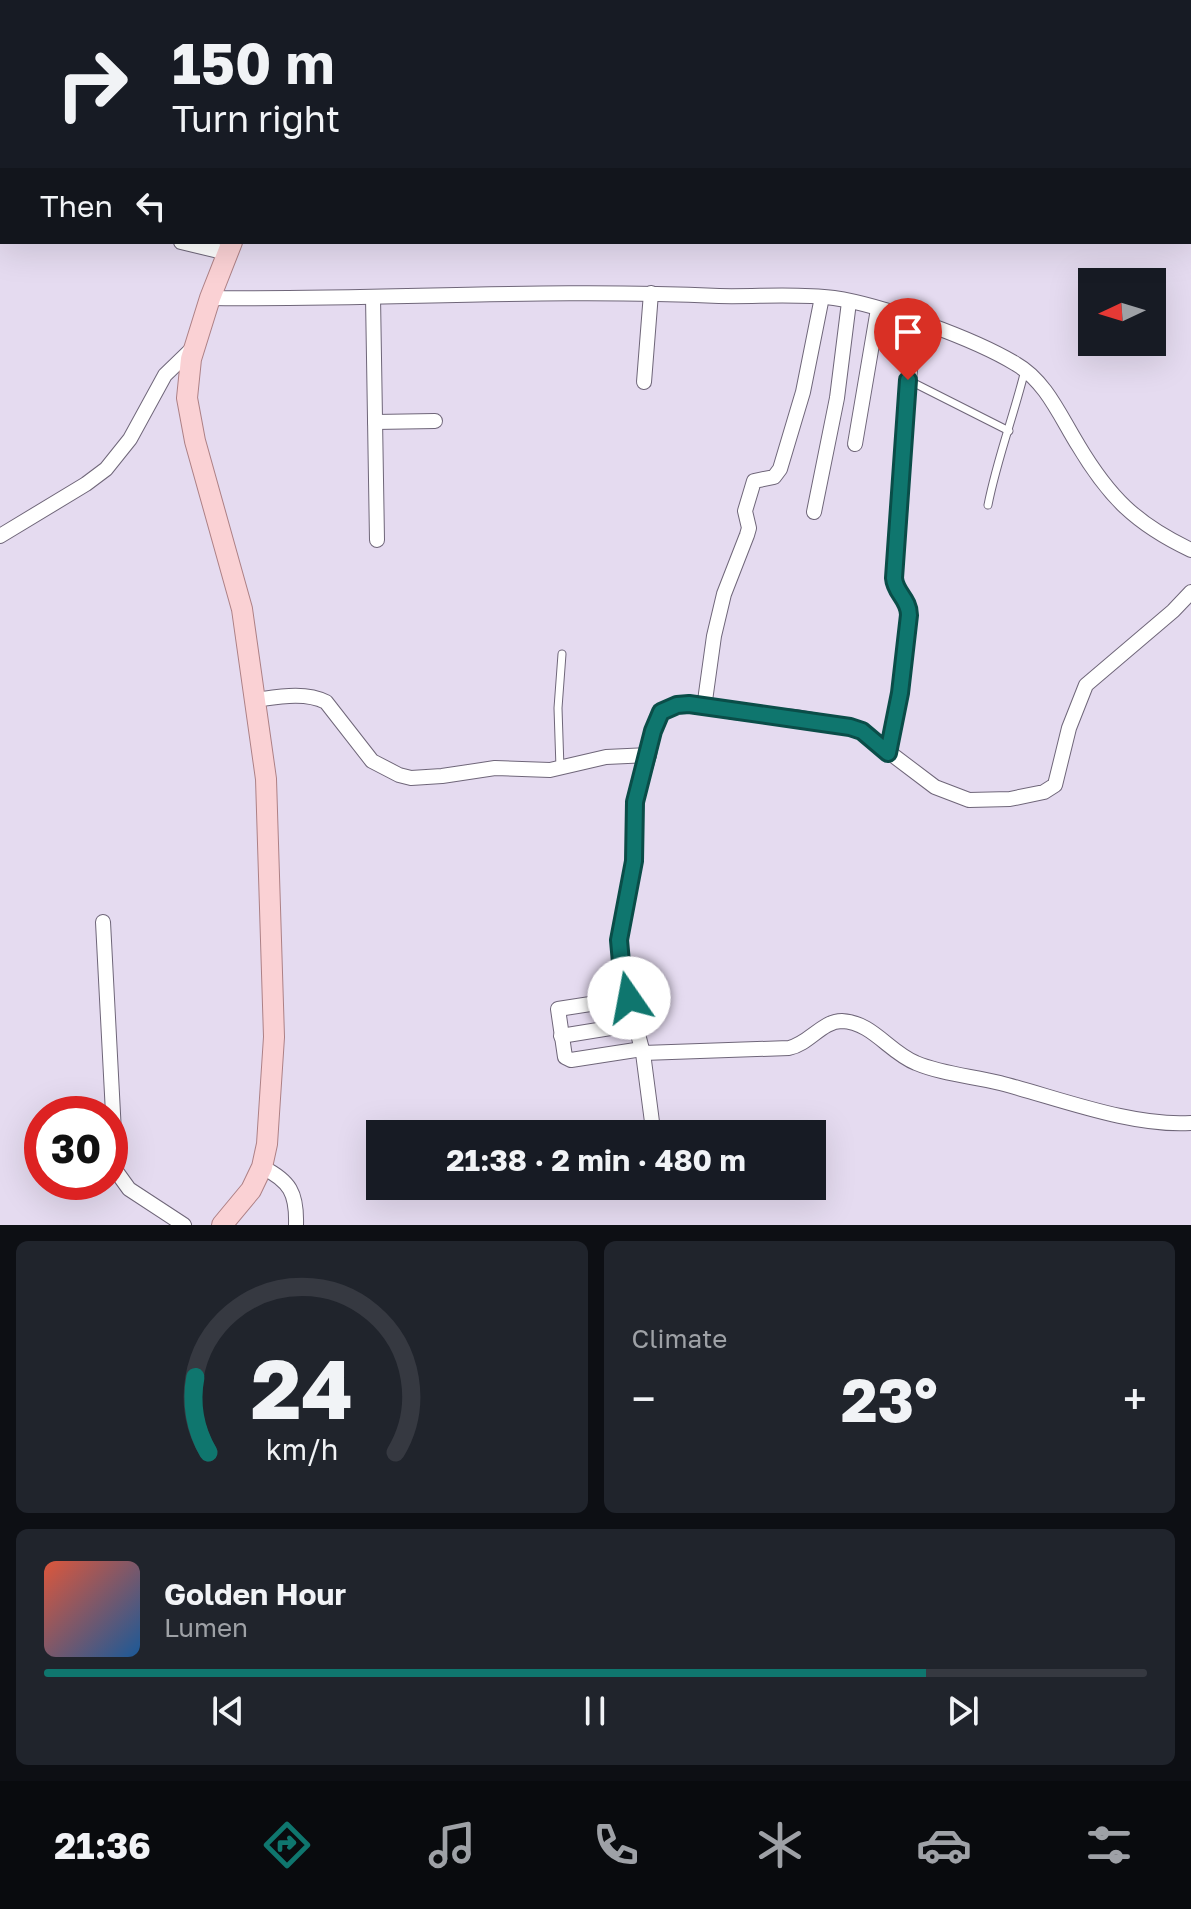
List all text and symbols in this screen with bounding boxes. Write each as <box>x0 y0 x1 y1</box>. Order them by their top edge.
text: 150 m <box>172 29 334 96</box>
icon: right <box>40 32 144 136</box>
text: Turn right <box>172 97 340 140</box>
icon: left <box>129 184 173 228</box>
text: Then <box>40 188 113 224</box>
north arrow <box>1078 268 1166 356</box>
map controls <box>1078 268 1166 356</box>
pin <box>874 298 942 380</box>
icon: arrive <box>886 310 930 354</box>
position arrow <box>587 956 671 1040</box>
speed limit sign: 30 <box>24 1096 128 1200</box>
text: 21:38 · 2 min · 480 m <box>446 1142 746 1178</box>
text: Climate <box>632 1323 727 1354</box>
text: 24 <box>250 1337 353 1437</box>
text: 23° <box>841 1363 938 1435</box>
text: − <box>632 1372 656 1425</box>
text: + <box>1123 1372 1147 1425</box>
text: km/h <box>265 1432 338 1466</box>
text: Golden Hour <box>164 1576 346 1612</box>
text: Lumen <box>164 1612 248 1643</box>
icon: previous <box>206 1689 250 1733</box>
icon: pause <box>573 1689 617 1733</box>
icon: next <box>941 1689 985 1733</box>
icon: directions <box>259 1817 315 1873</box>
icon: music <box>424 1817 480 1873</box>
icon: phone <box>588 1817 644 1873</box>
icon: climate <box>752 1817 808 1873</box>
icon: car <box>916 1817 972 1873</box>
icon: filters <box>1081 1817 1137 1873</box>
text: 21:36 <box>54 1824 151 1867</box>

